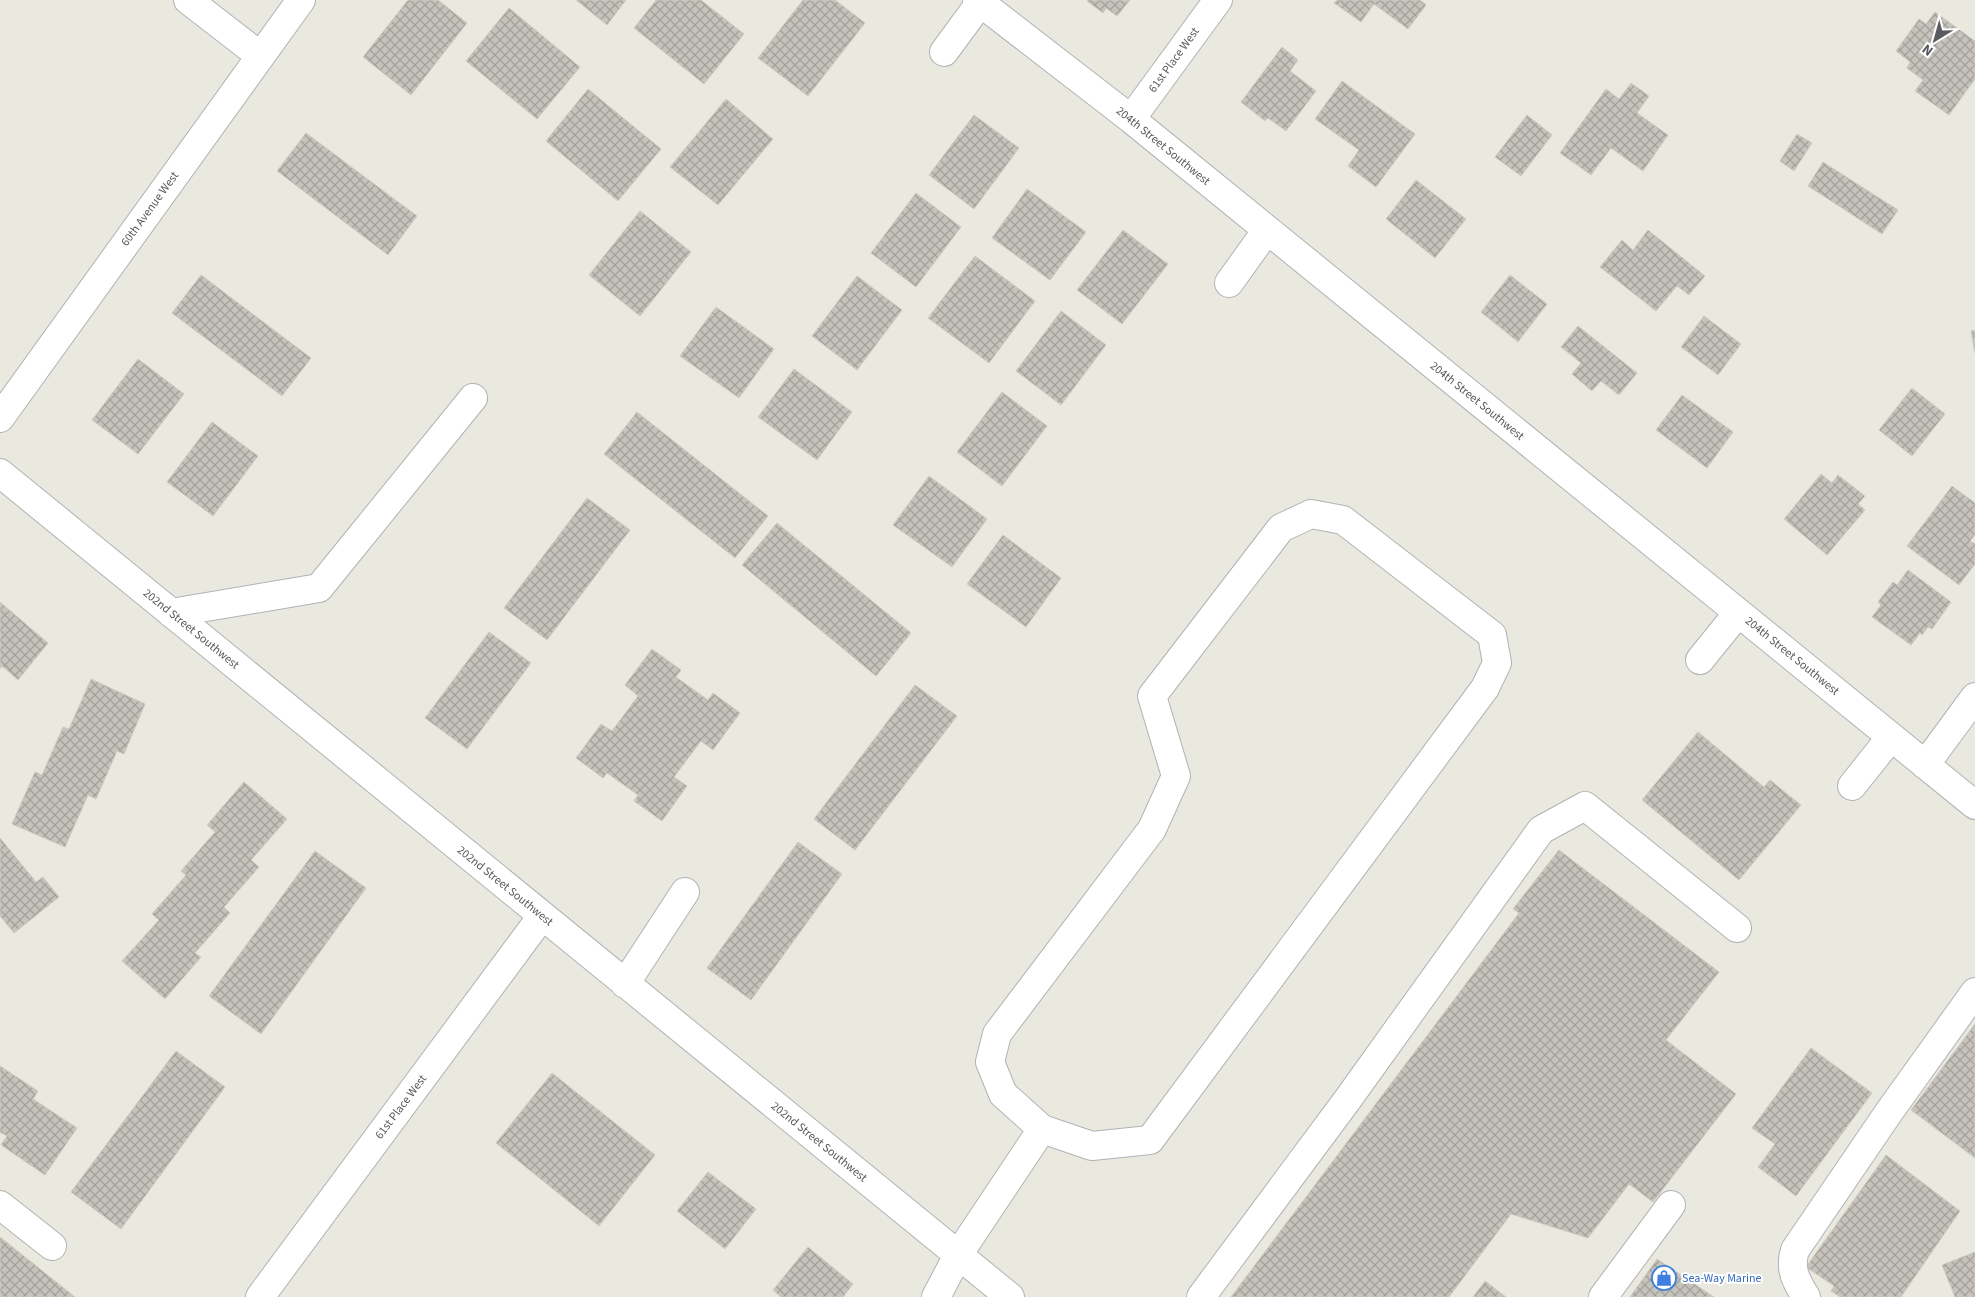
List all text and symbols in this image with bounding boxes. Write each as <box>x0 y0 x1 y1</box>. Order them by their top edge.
north arrow <box>1910 15 1960 65</box>
street label: 61st Place West <box>1145 24 1203 96</box>
text: N <box>1918 39 1938 60</box>
street label: 204th Street Southwest <box>1112 103 1214 189</box>
street label: 60th Avenue West <box>117 168 183 250</box>
street label: 204th Street Southwest <box>1426 358 1528 444</box>
street label: 202nd Street Southwest <box>139 585 243 673</box>
street label: 204th Street Southwest <box>1741 613 1843 699</box>
street label: 202nd Street Southwest <box>453 842 557 930</box>
street label: 61st Place West <box>371 1071 431 1143</box>
street label: 202nd Street Southwest <box>767 1098 871 1186</box>
shop icon: Sea-Way Marine <box>1651 1265 1677 1291</box>
place label: Sea-Way Marine <box>1682 1270 1762 1287</box>

